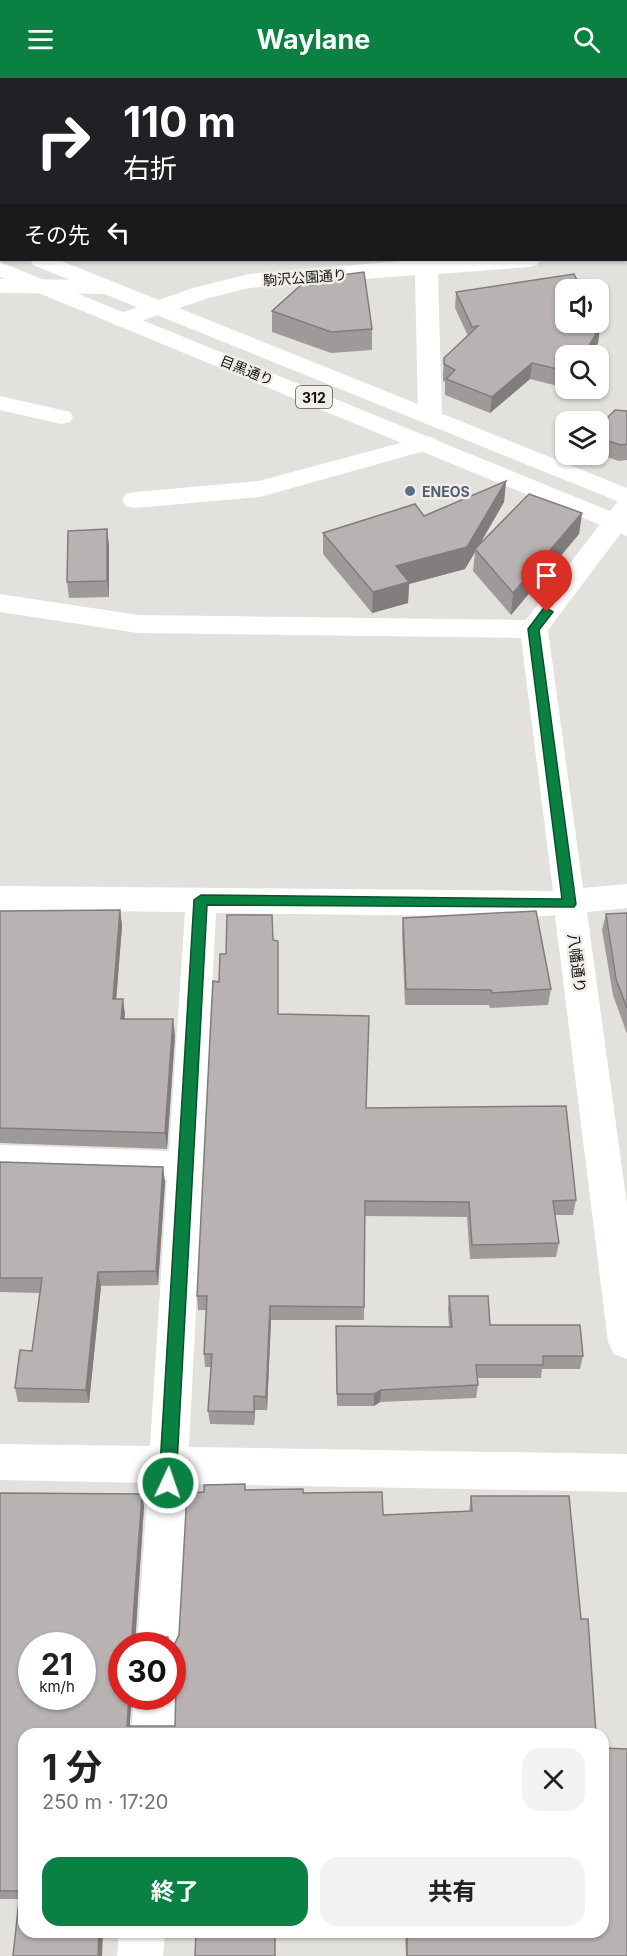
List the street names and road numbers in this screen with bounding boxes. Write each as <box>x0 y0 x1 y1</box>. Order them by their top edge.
street label: 駒沢公園通り <box>263 266 347 288</box>
street label: 目黒通り <box>218 352 276 388</box>
road number: 312 <box>296 386 332 408</box>
street label: 八幡通り <box>564 932 590 994</box>

